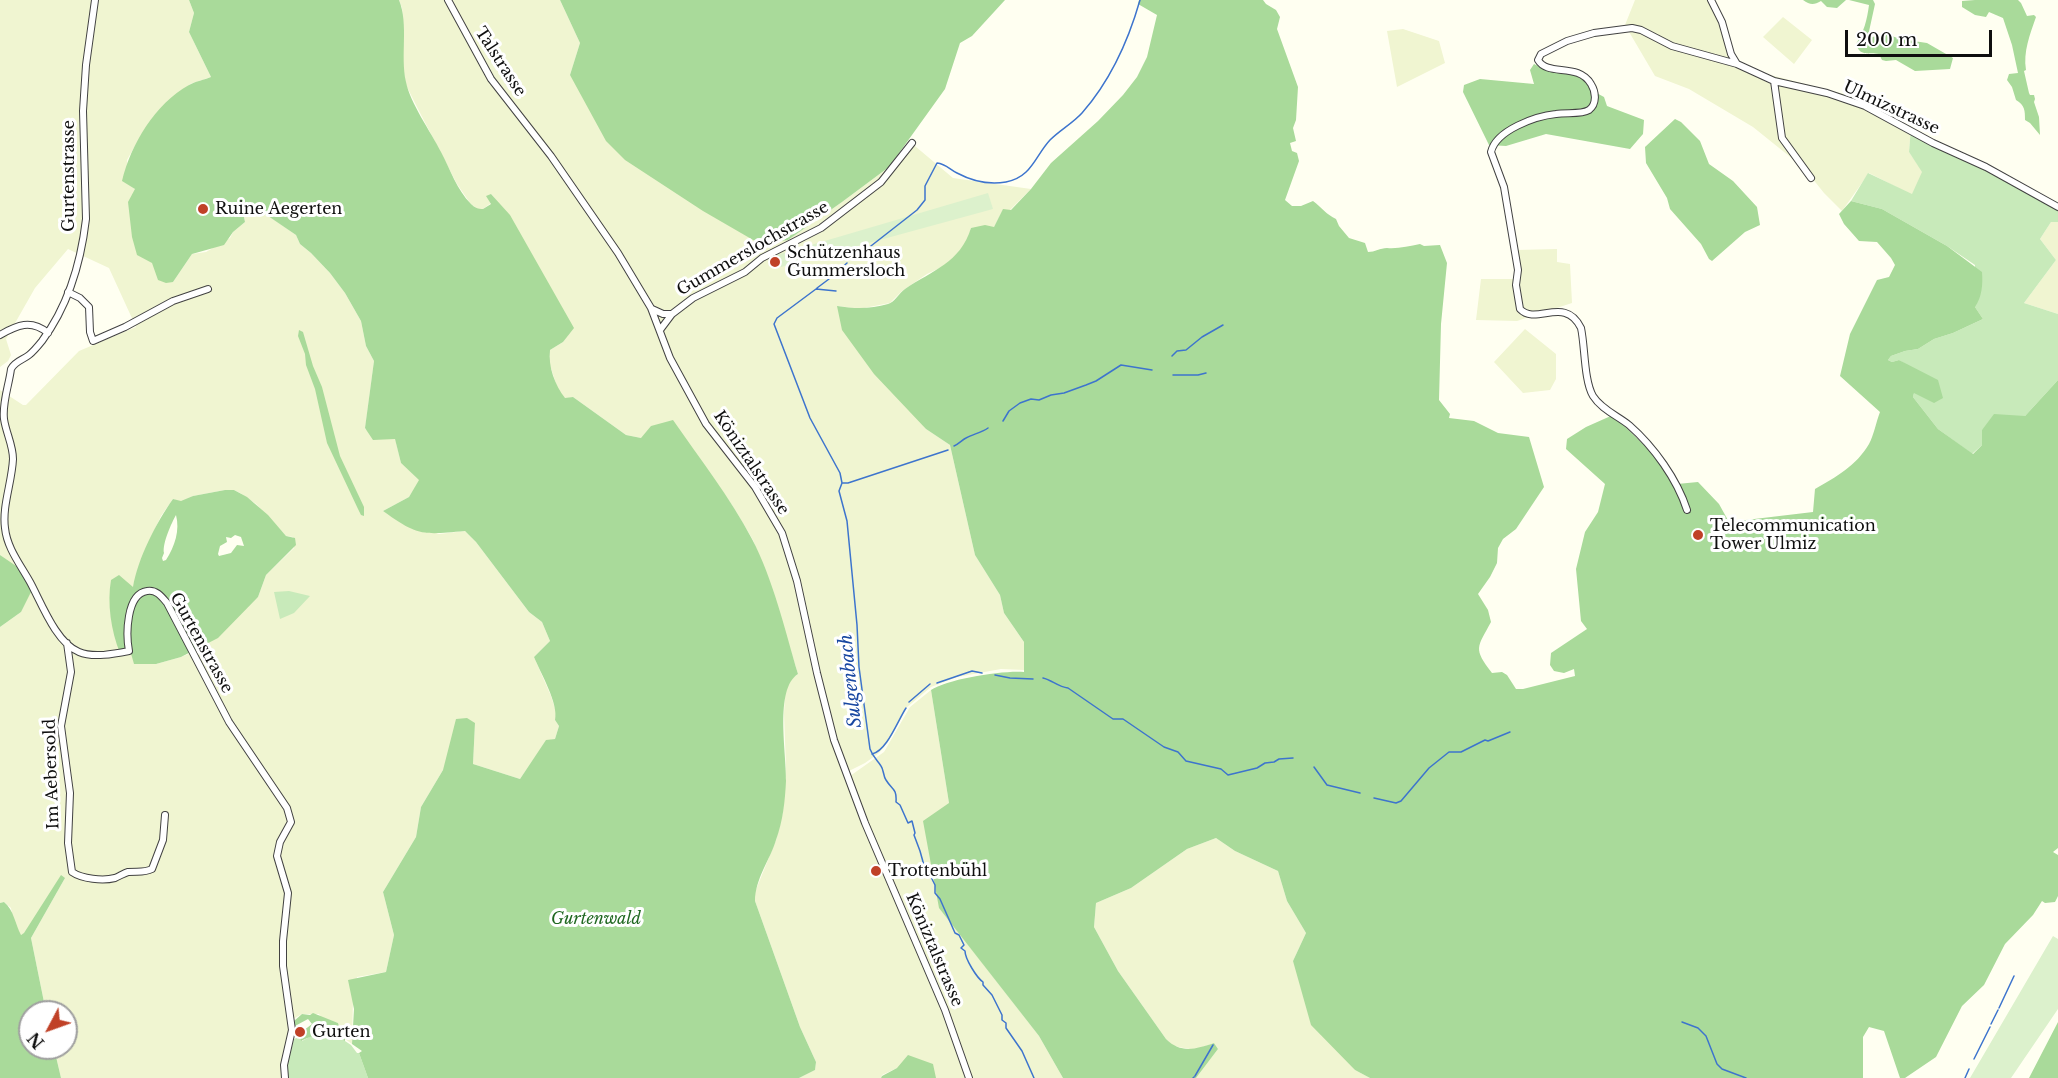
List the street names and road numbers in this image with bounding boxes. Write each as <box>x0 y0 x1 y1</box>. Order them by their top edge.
street label: Talstrasse <box>471 24 529 100</box>
street label: Ulmizstrasse <box>1840 77 1942 139</box>
street label: Gurtenstrasse <box>59 120 79 232</box>
street label: Gummerslochstrasse <box>674 198 832 300</box>
street label: Köniztalstrasse <box>709 407 793 519</box>
street label: Gurtenstrasse <box>165 589 237 697</box>
street label: Im Aebersold <box>40 718 64 830</box>
street label: Köniztalstrasse <box>901 890 967 1010</box>

